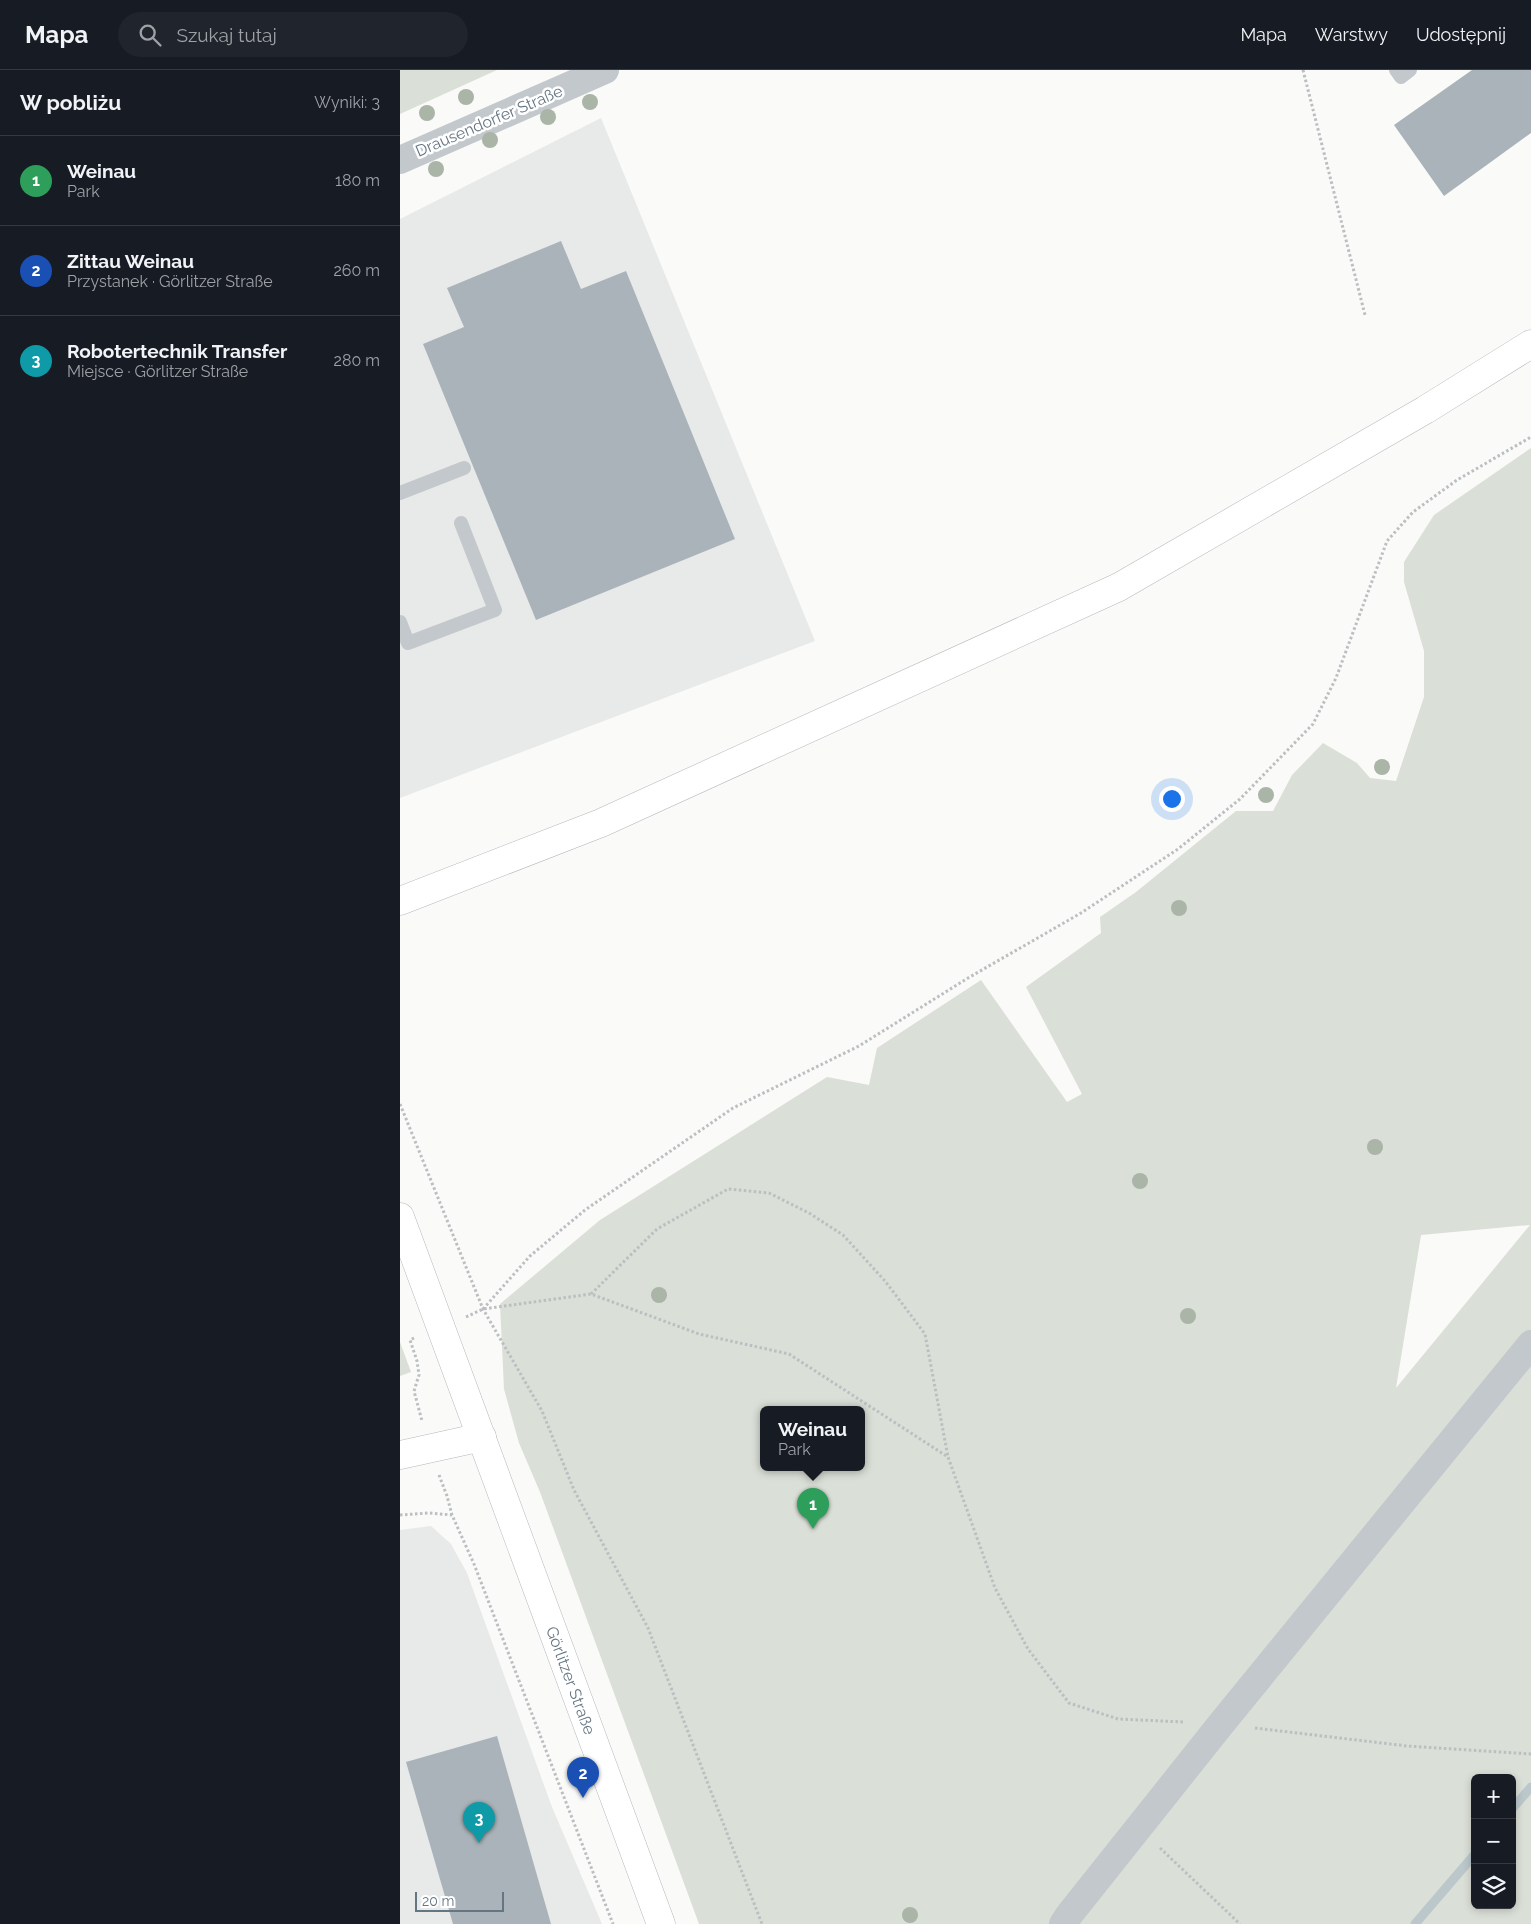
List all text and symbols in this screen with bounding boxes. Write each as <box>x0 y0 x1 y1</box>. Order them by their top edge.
search box <box>118 12 468 57</box>
text: Mapa <box>25 20 88 49</box>
icon: search <box>136 21 164 49</box>
text: Szukaj tutaj <box>176 24 277 46</box>
text: Mapa <box>1240 24 1287 45</box>
text: Warstwy <box>1315 24 1388 45</box>
text: Udostępnij <box>1416 24 1506 45</box>
street label: Drausendorfer Straße <box>413 81 565 161</box>
text: W pobliżu <box>20 90 121 115</box>
text: Wyniki: 3 <box>314 93 380 112</box>
text: Weinau <box>67 160 136 182</box>
text: 1 <box>32 171 40 190</box>
text: 180 m <box>335 171 380 190</box>
text: Park <box>67 182 100 201</box>
text: Zittau Weinau <box>67 250 194 272</box>
text: 2 <box>31 261 41 280</box>
text: 260 m <box>333 261 380 280</box>
text: Przystanek · Görlitzer Straße <box>67 272 273 291</box>
text: Robotertechnik Transfer <box>67 340 287 362</box>
text: 3 <box>32 351 40 370</box>
text: 280 m <box>334 351 380 370</box>
text: Miejsce · Görlitzer Straße <box>67 362 248 381</box>
your location <box>1159 786 1185 812</box>
popup <box>760 1406 865 1471</box>
text: Weinau <box>778 1418 847 1440</box>
text: Park <box>778 1440 811 1459</box>
pin: 1 <box>797 1488 829 1529</box>
street label: Görlitzer Straße <box>542 1624 600 1737</box>
pin: 2 <box>567 1757 599 1798</box>
map controls <box>1471 1774 1516 1909</box>
button: + <box>1471 1774 1516 1819</box>
pin: 3 <box>463 1802 495 1843</box>
button: − <box>1471 1819 1516 1864</box>
button: layers <box>1471 1864 1516 1909</box>
scale bar <box>415 1889 504 1912</box>
text: 20 m <box>422 1893 454 1909</box>

